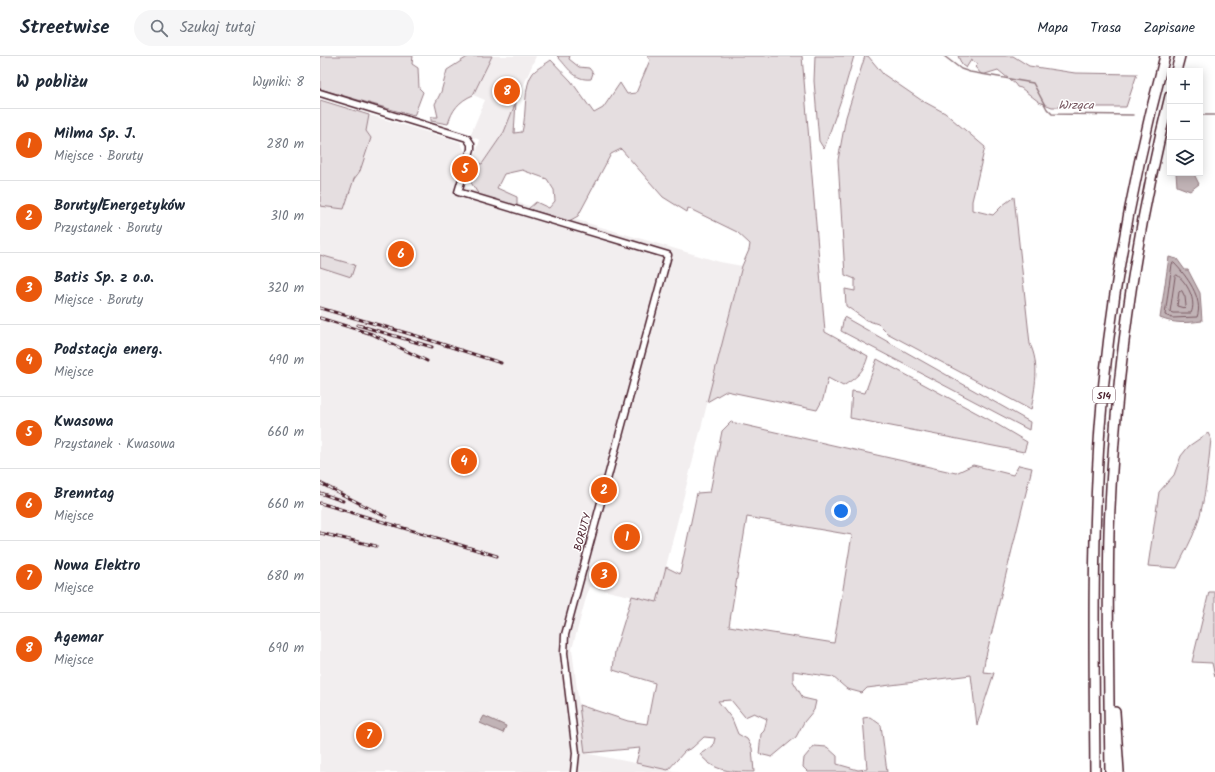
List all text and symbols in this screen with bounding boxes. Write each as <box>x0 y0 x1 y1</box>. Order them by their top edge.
search box <box>134 10 414 46</box>
text: Streetwise <box>20 13 110 43</box>
text: Szukaj tutaj <box>180 16 255 40</box>
icon: search <box>148 17 170 39</box>
text: Mapa <box>1037 17 1068 39</box>
text: Trasa <box>1090 17 1121 39</box>
text: Zapisane <box>1143 17 1195 39</box>
map controls <box>1167 68 1203 176</box>
button: + <box>1167 68 1203 104</box>
text: W pobliżu <box>16 69 87 96</box>
text: Wyniki: 8 <box>252 72 304 93</box>
pin: 8 <box>494 76 520 106</box>
water label: Wrząca <box>1058 96 1095 115</box>
button: − <box>1167 104 1203 140</box>
text: Milma Sp. J. <box>54 122 135 146</box>
text: 1 <box>27 134 31 155</box>
text: 280 m <box>267 134 304 155</box>
button: layers <box>1167 140 1203 176</box>
text: Miejsce · Boruty <box>54 146 143 167</box>
pin: 5 <box>452 154 478 184</box>
text: Boruty/Energetyków <box>54 194 185 218</box>
text: 2 <box>25 206 33 227</box>
text: 310 m <box>270 206 304 227</box>
text: Przystanek · Boruty <box>54 218 162 239</box>
pin: 6 <box>388 239 414 269</box>
text: Batis Sp. z o.o. <box>54 266 154 290</box>
text: 3 <box>25 278 33 299</box>
text: 320 m <box>267 278 304 299</box>
text: Miejsce · Boruty <box>54 290 143 311</box>
text: Podstacja energ. <box>54 338 162 362</box>
text: 4 <box>25 350 33 371</box>
text: 490 m <box>268 350 304 371</box>
text: Miejsce <box>54 362 94 383</box>
road number: S14 <box>1093 387 1115 403</box>
text: Kwasowa <box>54 410 113 434</box>
text: 5 <box>26 422 32 443</box>
text: 660 m <box>267 422 304 443</box>
text: Przystanek · Kwasowa <box>54 434 175 455</box>
pin: 4 <box>451 446 477 476</box>
pin: 2 <box>591 475 617 505</box>
text: Brenntag <box>54 482 114 506</box>
text: 6 <box>25 494 33 515</box>
text: 660 m <box>267 494 304 515</box>
your location <box>831 501 851 521</box>
text: Miejsce <box>54 506 94 527</box>
street label: BORUTY <box>569 510 597 553</box>
pin: 1 <box>614 522 640 552</box>
text: Nowa Elektro <box>54 554 140 578</box>
pin: 3 <box>591 560 617 590</box>
text: 7 <box>26 566 32 587</box>
text: 680 m <box>267 566 304 587</box>
text: Miejsce <box>54 578 94 599</box>
text: Agemar <box>54 626 103 650</box>
text: 8 <box>25 638 33 659</box>
text: 690 m <box>268 638 304 659</box>
text: Miejsce <box>54 650 94 671</box>
pin: 7 <box>356 720 382 750</box>

